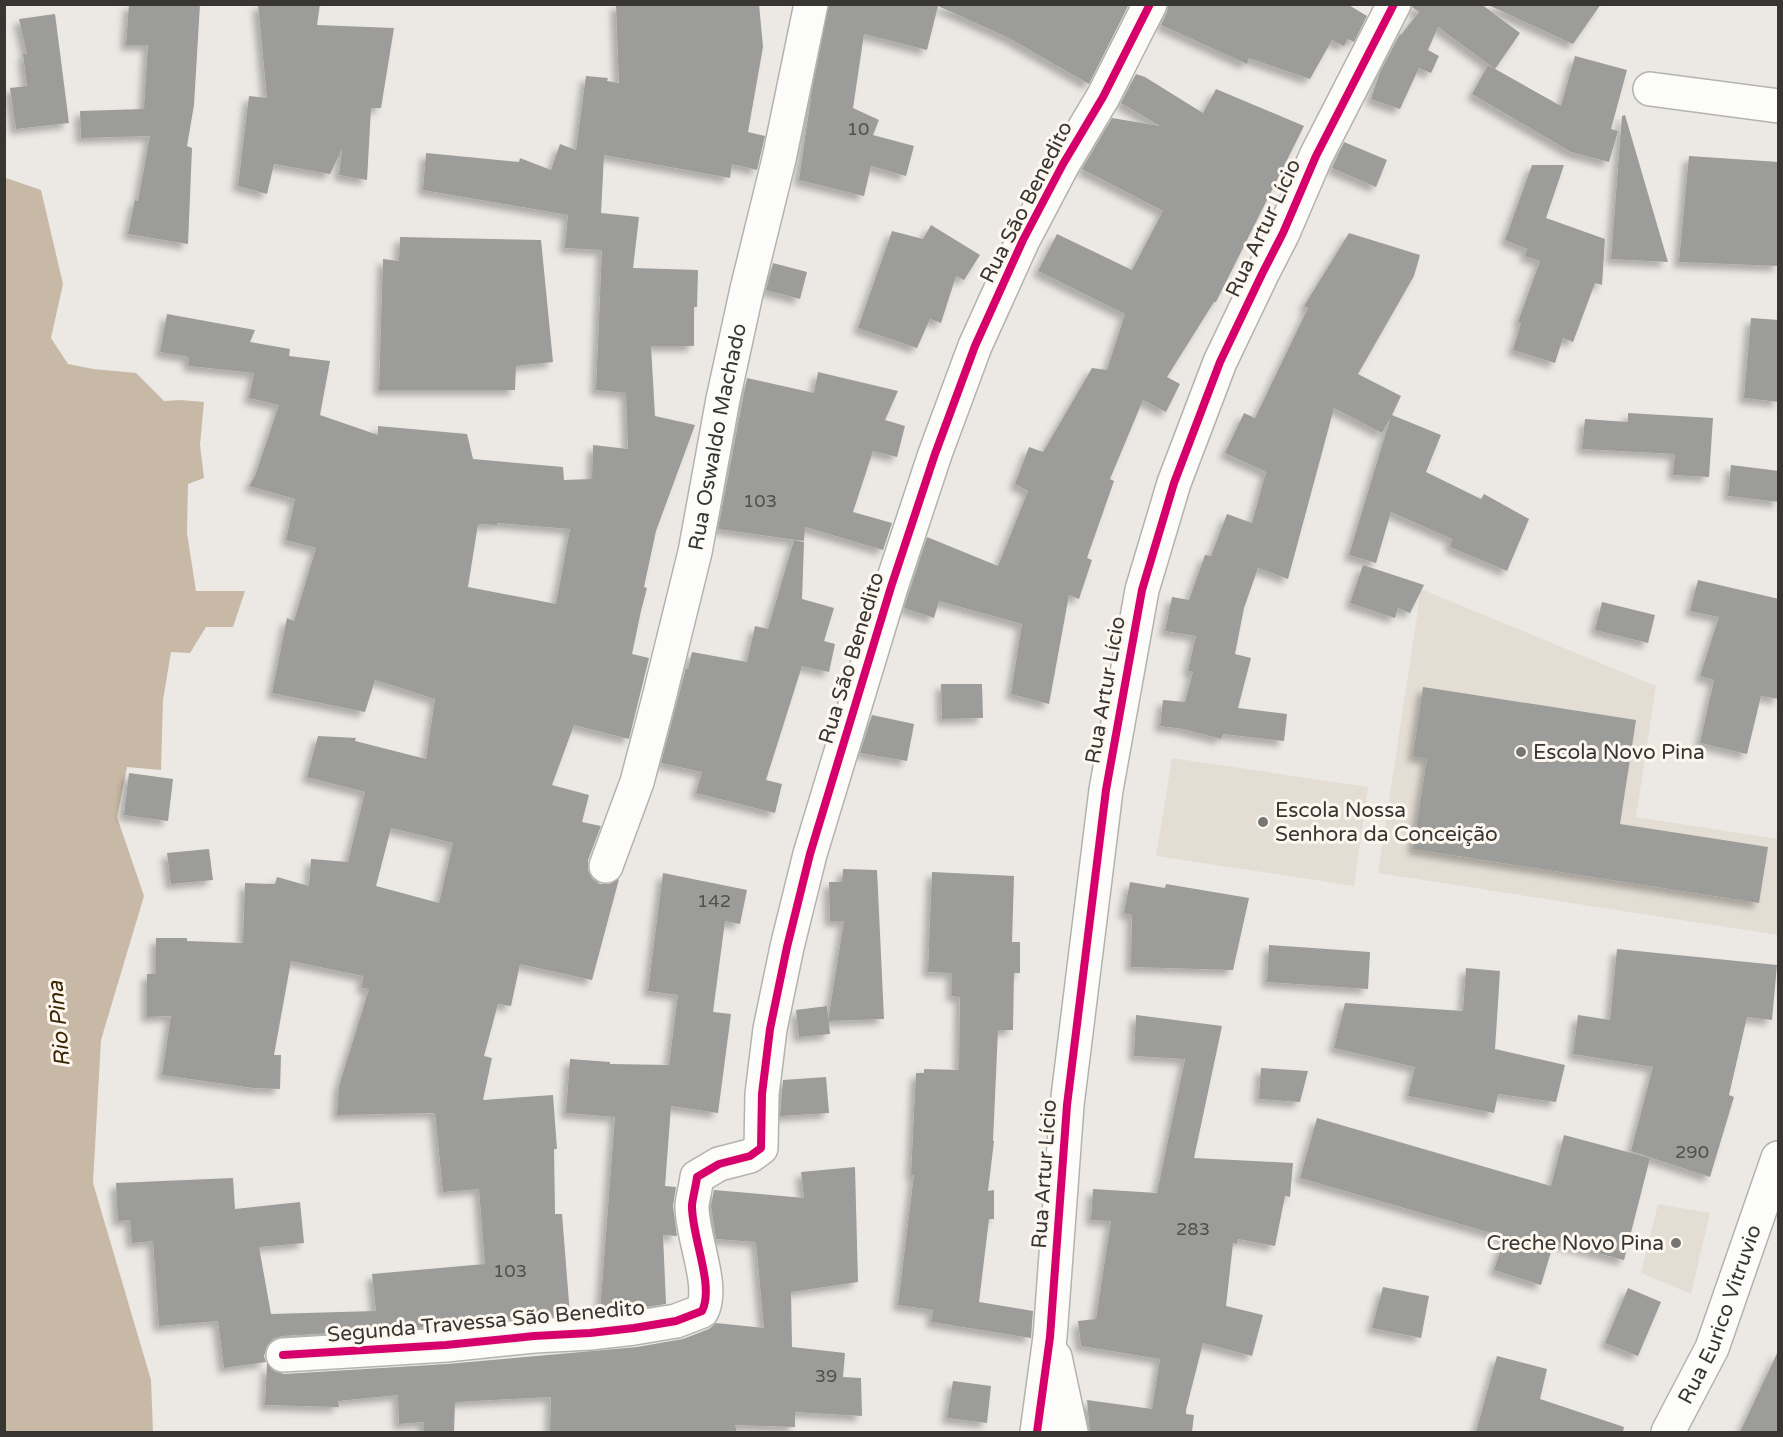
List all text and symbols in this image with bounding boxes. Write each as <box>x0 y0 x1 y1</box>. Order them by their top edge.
street label: Rua São Benedito <box>975 117 1078 287</box>
house number: 10 <box>847 118 869 140</box>
street label: Rua Artur Lício <box>1221 155 1306 301</box>
street label: Rua Oswaldo Machado <box>684 321 752 553</box>
house number: 103 <box>743 490 777 512</box>
street label: Rua São Benedito <box>813 569 889 747</box>
street label: Rua Artur Lício <box>1080 614 1131 766</box>
place label: Escola Novo Pina <box>1533 740 1705 765</box>
marker: Escola Novo Pina <box>1514 745 1528 759</box>
place label: Escola Nossa Senhora da Conceição <box>1275 798 1498 847</box>
marker: Escola Nossa Senhora da Conceição <box>1256 815 1270 829</box>
house number: 142 <box>697 890 731 912</box>
water label: Rio Pina <box>42 979 76 1068</box>
street label: Rua Artur Lício <box>1027 1099 1062 1249</box>
house number: 290 <box>1675 1141 1709 1163</box>
house number: 283 <box>1176 1218 1210 1240</box>
street label: Rua Eurico Vitruvio <box>1673 1221 1767 1408</box>
place label: Creche Novo Pina <box>1486 1231 1664 1256</box>
marker: Creche Novo Pina <box>1669 1236 1683 1250</box>
house number: 103 <box>493 1260 527 1282</box>
street label: Segunda Travessa São Benedito <box>326 1295 646 1348</box>
house number: 39 <box>815 1365 837 1387</box>

